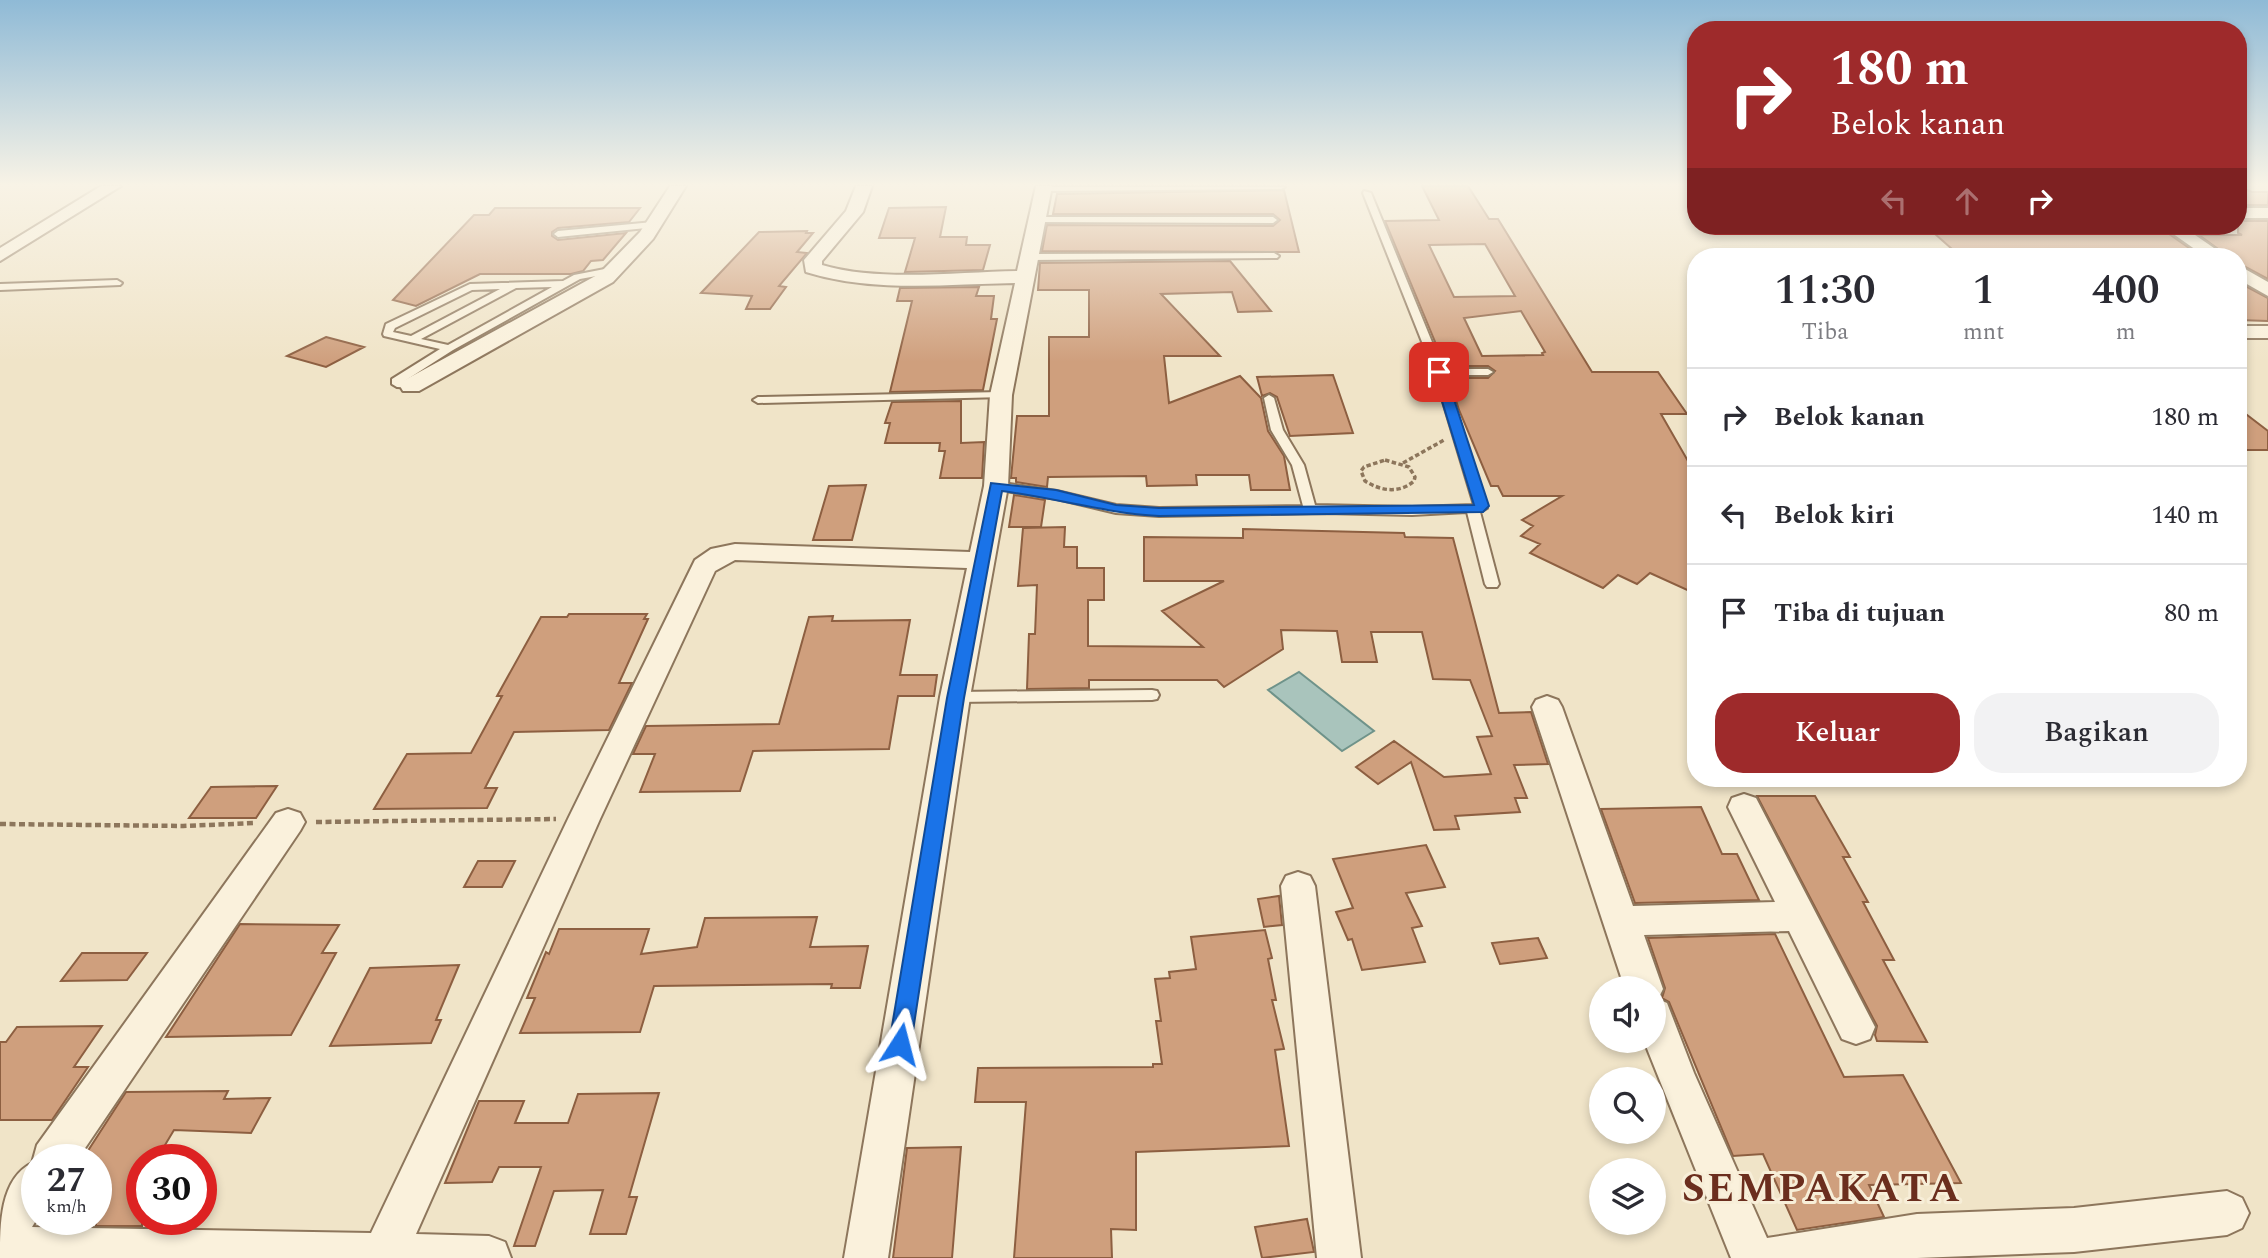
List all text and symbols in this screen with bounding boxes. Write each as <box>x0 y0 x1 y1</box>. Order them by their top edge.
text: 180 m <box>1830 32 1969 107</box>
icon: right <box>1715 49 1806 140</box>
text: Belok kanan <box>1830 100 2005 149</box>
icon: left <box>1875 182 1913 220</box>
icon: ahead <box>1948 182 1986 220</box>
icon: right <box>2021 182 2059 220</box>
text: 11:30 <box>1775 259 1876 322</box>
text: 1 <box>1972 259 1995 322</box>
text: 400 <box>2092 259 2159 322</box>
text: Tiba <box>1802 315 1849 350</box>
text: mnt <box>1963 315 2004 350</box>
text: m <box>2116 315 2136 350</box>
pin <box>1409 342 1469 402</box>
icon: arrive <box>1420 353 1458 391</box>
text: Belok kanan <box>1774 397 1925 437</box>
text: 180 m <box>2151 397 2219 437</box>
icon: right <box>1715 398 1753 436</box>
text: Belok kiri <box>1774 495 1894 535</box>
text: 140 m <box>2151 495 2219 535</box>
icon: left <box>1715 496 1753 534</box>
text: Tiba di tujuan <box>1774 593 1945 633</box>
text: 80 m <box>2164 593 2219 633</box>
icon: arrive <box>1715 594 1753 632</box>
button: Keluar <box>1715 693 1960 773</box>
button: Bagikan <box>1974 693 2219 773</box>
map controls <box>1589 976 1666 1235</box>
button: sound <box>1589 976 1666 1053</box>
position arrow <box>863 1007 937 1081</box>
button: search <box>1589 1067 1666 1144</box>
speed limit sign: 30 <box>126 1144 217 1235</box>
text: 27 <box>47 1154 86 1207</box>
button: layers <box>1589 1158 1666 1235</box>
district label: SEMPAKATA <box>1682 1159 1962 1220</box>
text: km/h <box>46 1193 87 1220</box>

